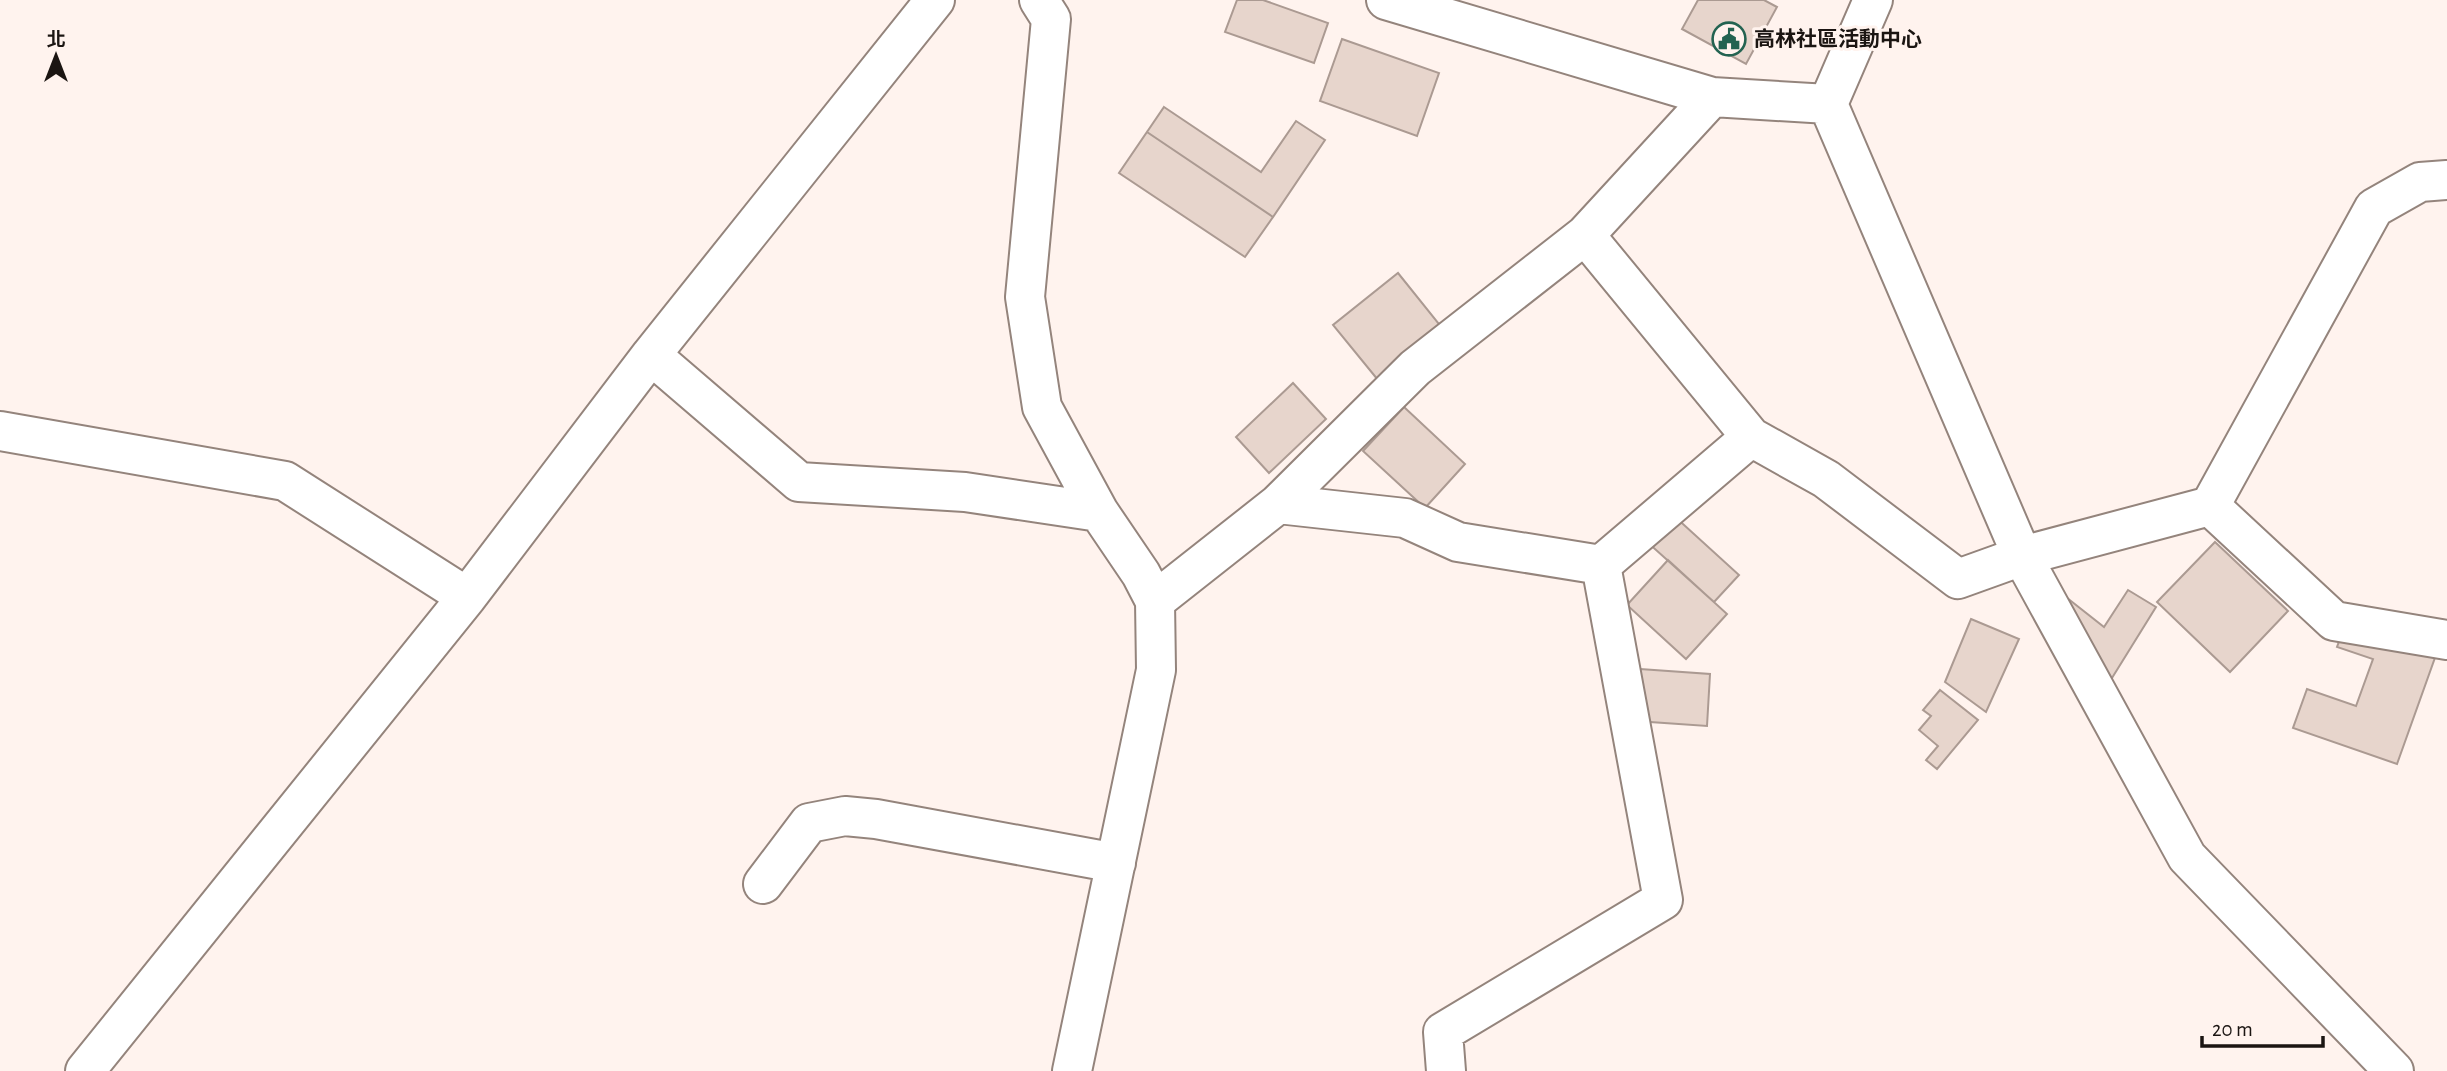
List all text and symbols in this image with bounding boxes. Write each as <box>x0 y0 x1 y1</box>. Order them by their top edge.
public building icon: 高林社區活動中心 <box>1710 20 1748 58</box>
north arrow <box>21 21 91 91</box>
place label: 高林社區活動中心 <box>1754 27 1922 50</box>
text: 北 <box>46 30 66 50</box>
scale bar <box>2202 1004 2323 1048</box>
text: 20 m <box>2212 1019 2253 1040</box>

